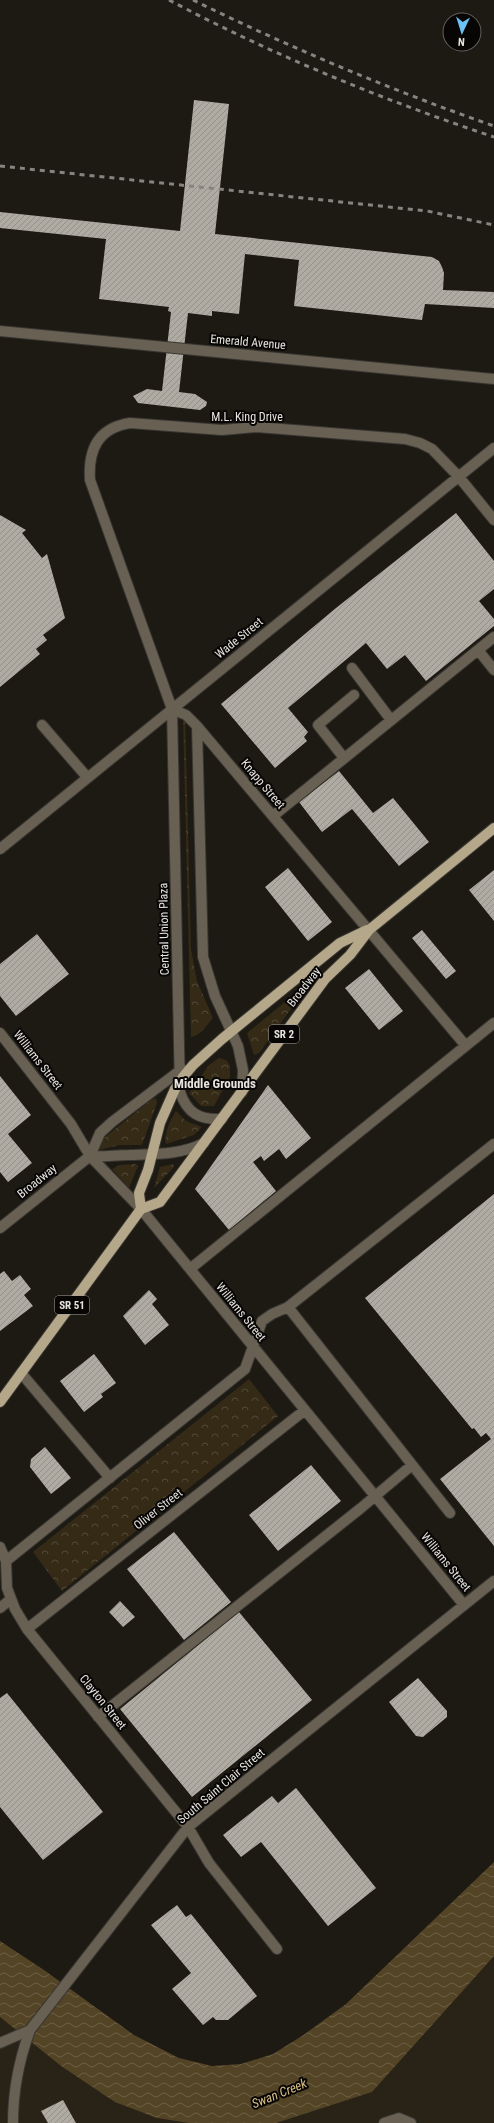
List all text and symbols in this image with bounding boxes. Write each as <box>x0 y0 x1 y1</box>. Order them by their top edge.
north arrow <box>442 12 482 52</box>
text: N <box>457 35 465 48</box>
street label: Emerald Avenue <box>210 332 287 352</box>
street label: M.L. King Drive <box>211 410 283 424</box>
street label: Wade Street <box>212 614 266 661</box>
street label: Knapp Street <box>238 756 288 812</box>
street label: Central Union Plaza <box>156 882 172 975</box>
street label: Broadway <box>284 964 324 1010</box>
road number: SR 2 <box>269 1025 299 1043</box>
street label: Williams Street <box>11 1028 66 1093</box>
district label: Middle Grounds <box>174 1076 256 1091</box>
street label: Broadway <box>15 1161 59 1201</box>
street label: Williams Street <box>213 1280 269 1344</box>
road number: SR 51 <box>55 1296 89 1314</box>
street label: Oliver Street <box>131 1485 185 1532</box>
street label: Williams Street <box>418 1530 474 1594</box>
street label: Clayton Street <box>77 1672 130 1733</box>
street label: South Saint Clair Street <box>175 1745 268 1827</box>
water label: Swan Creek <box>249 2075 309 2111</box>

